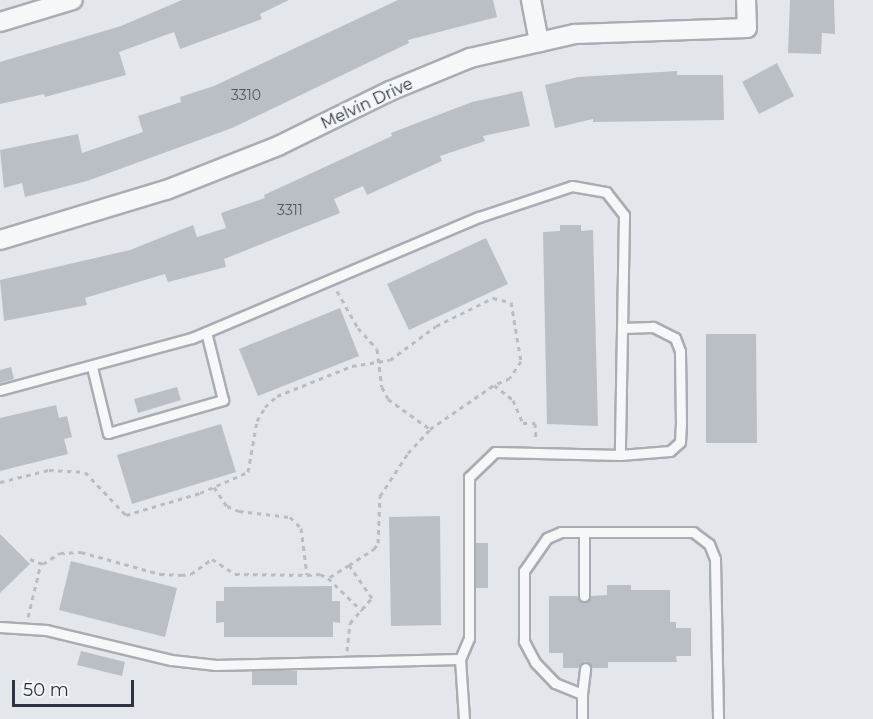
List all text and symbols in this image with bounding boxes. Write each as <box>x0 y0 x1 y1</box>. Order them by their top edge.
street label: Melvin Drive <box>318 74 416 134</box>
house number: 3310 <box>231 87 261 103</box>
house number: 3311 <box>277 202 303 218</box>
scale bar <box>15 668 136 706</box>
text: 50 m <box>23 679 69 701</box>

